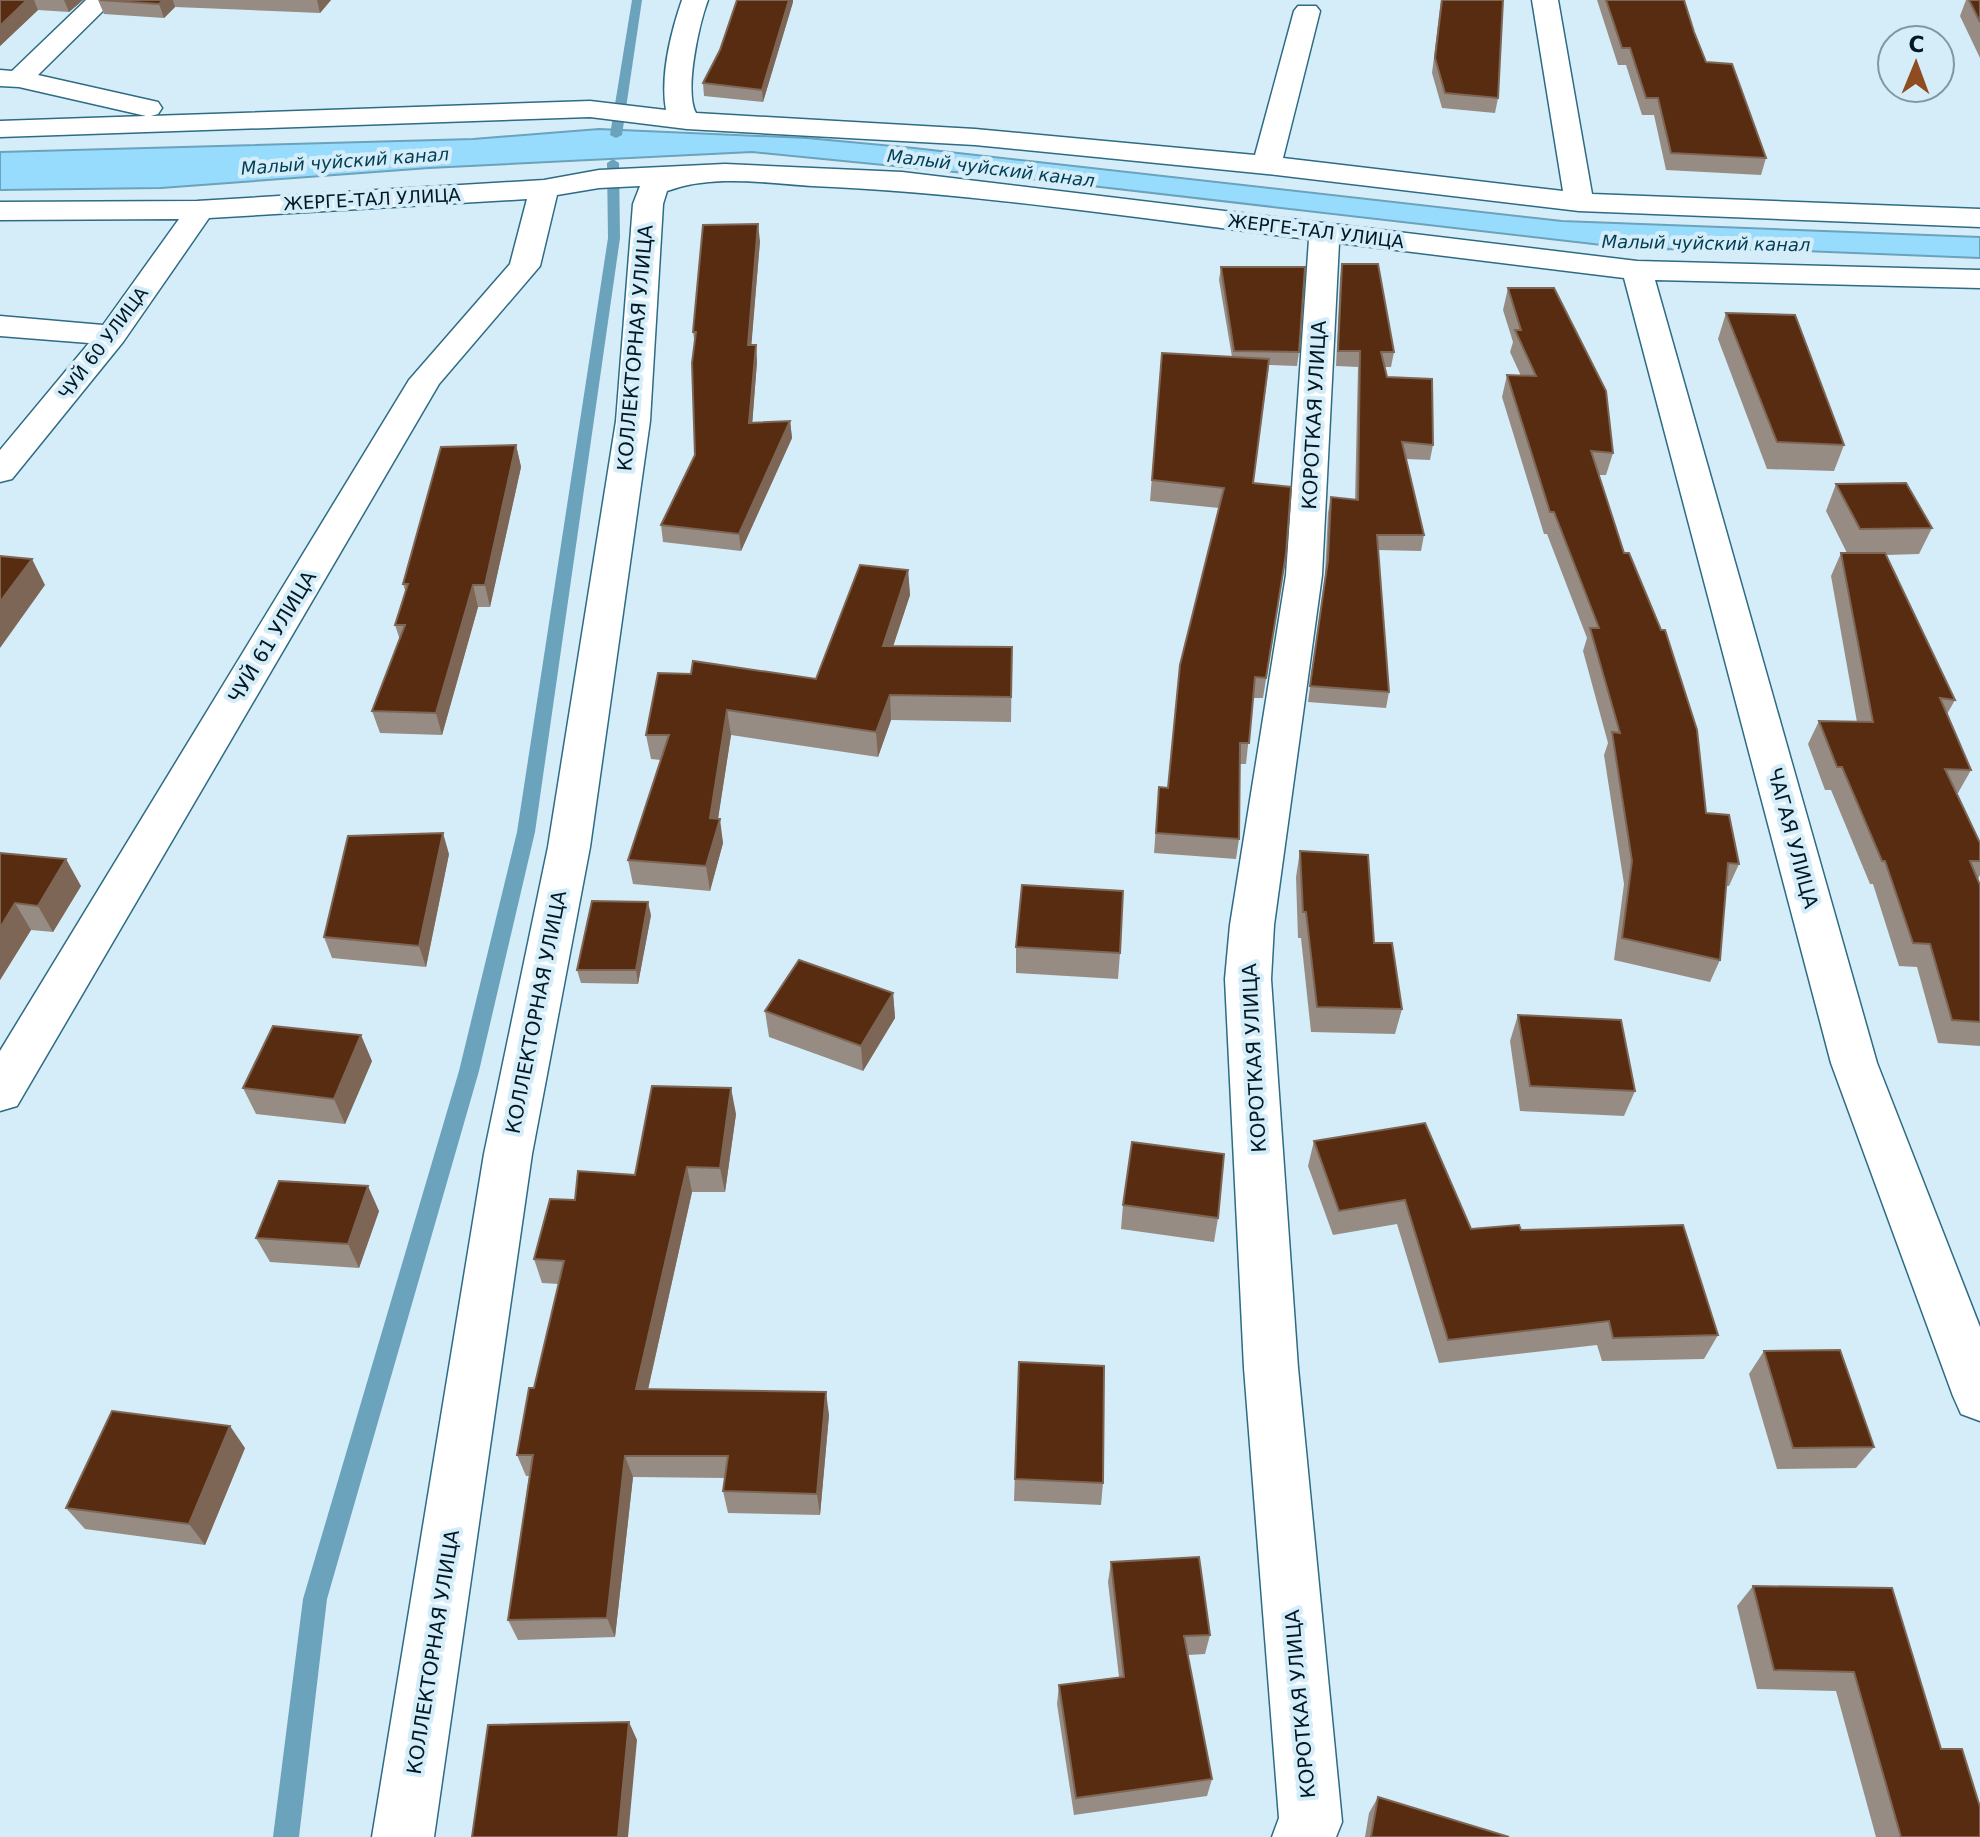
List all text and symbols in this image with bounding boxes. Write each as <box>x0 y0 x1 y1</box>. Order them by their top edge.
north arrow <box>1876 24 1956 104</box>
text: С <box>1908 32 1925 57</box>
water label: Малый чуйский канал <box>240 143 450 179</box>
water label: Малый чуйский канал <box>886 145 1096 191</box>
street label: ЖЕРГЕ-ТАЛ УЛИЦА <box>283 184 462 214</box>
street label: ЖЕРГЕ-ТАЛ УЛИЦА <box>1227 210 1406 252</box>
street label: КОЛЛЕКТОРНАЯ УЛИЦА <box>612 223 658 472</box>
water label: Малый чуйский канал <box>1601 231 1811 255</box>
street label: ЧУЙ 60 УЛИЦА <box>54 282 153 403</box>
street label: КОРОТКАЯ УЛИЦА <box>1297 319 1331 510</box>
street label: ЧУЙ 61 УЛИЦА <box>223 566 321 708</box>
street label: ЧАГАЯ УЛИЦА <box>1763 765 1823 911</box>
street label: КОЛЛЕКТОРНАЯ УЛИЦА <box>501 888 571 1136</box>
street label: КОРОТКАЯ УЛИЦА <box>1237 962 1271 1153</box>
street label: КОЛЛЕКТОРНАЯ УЛИЦА <box>402 1528 464 1776</box>
street label: КОРОТКАЯ УЛИЦА <box>1280 1608 1320 1799</box>

